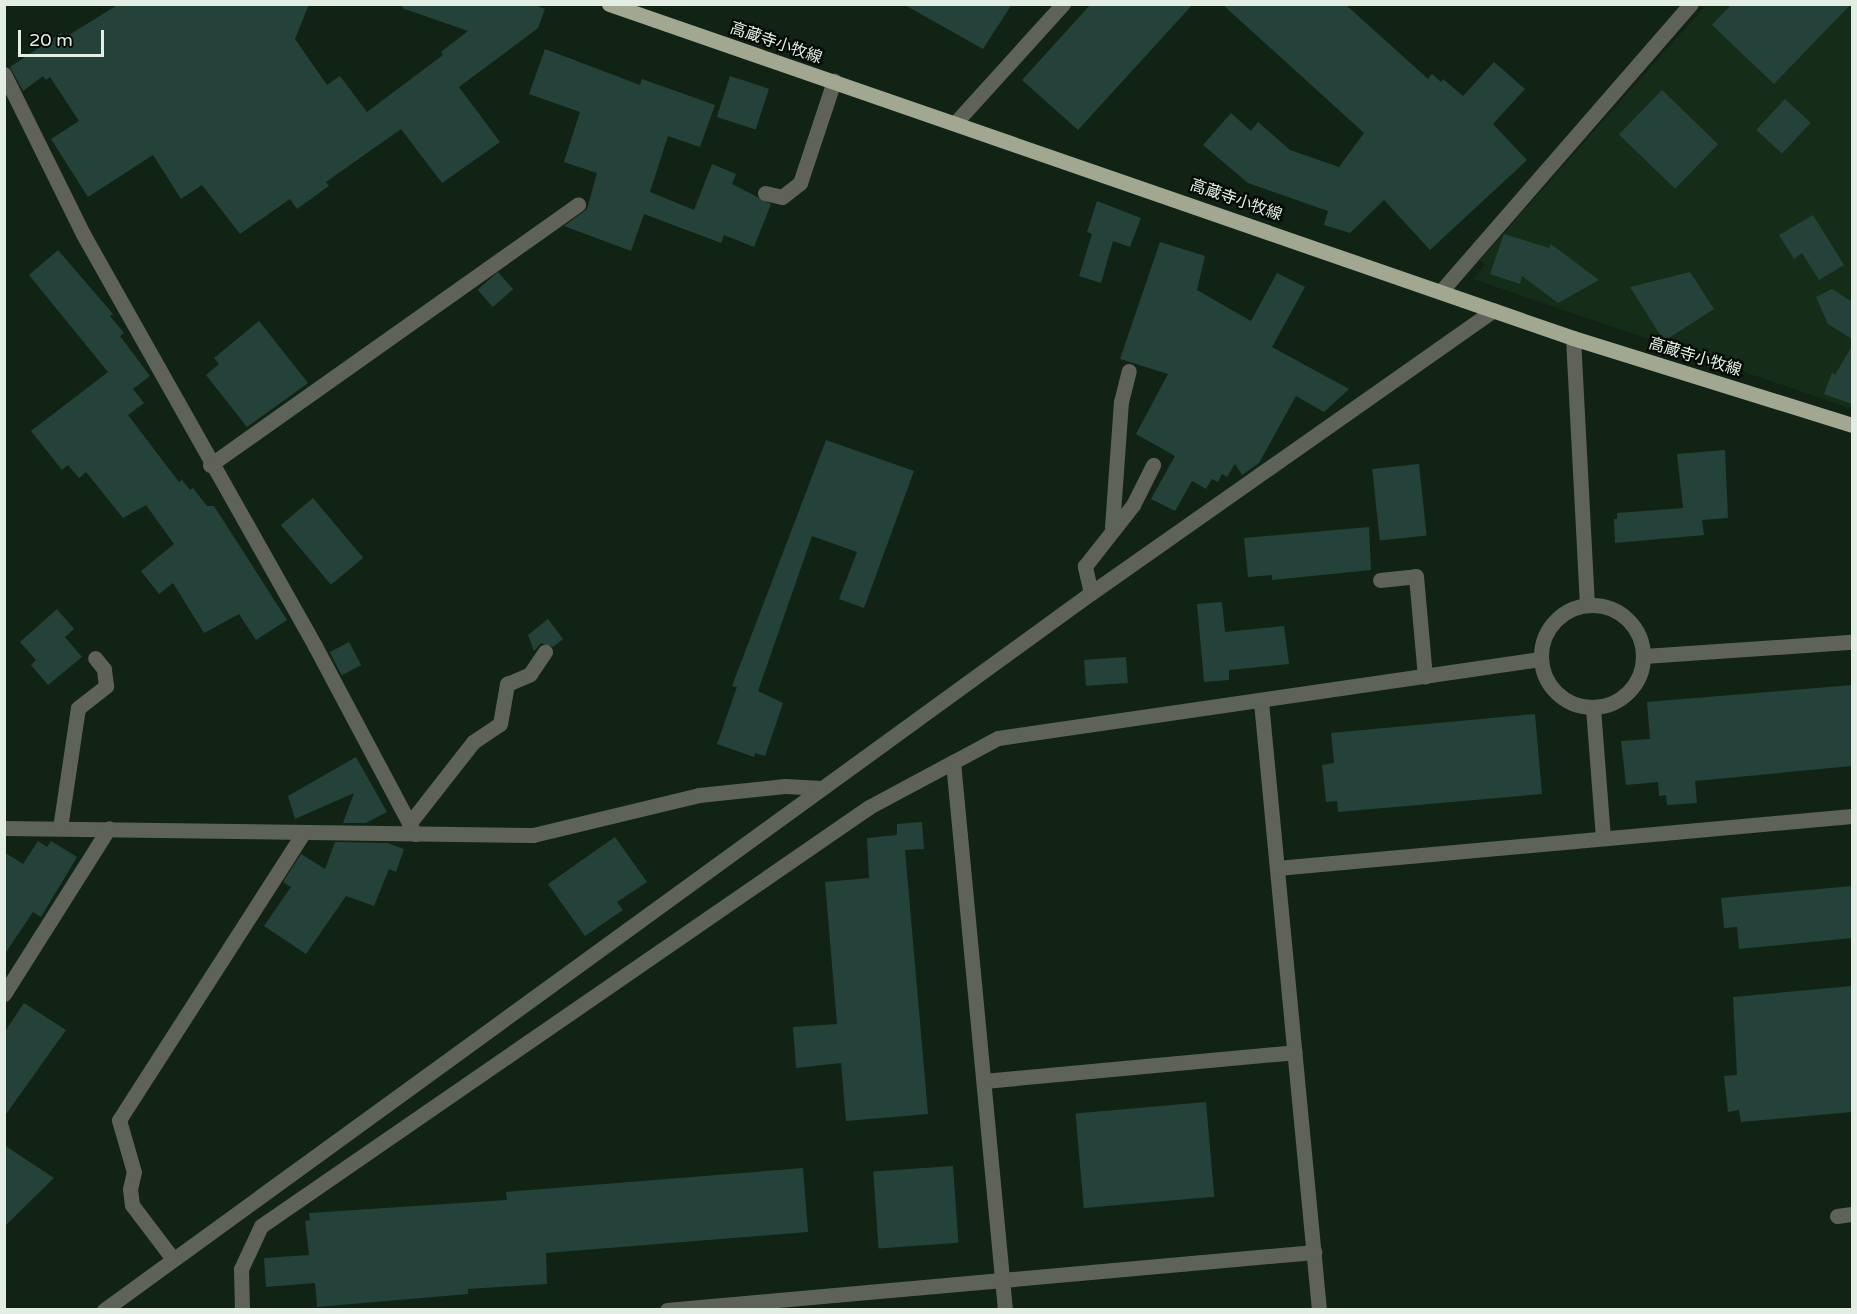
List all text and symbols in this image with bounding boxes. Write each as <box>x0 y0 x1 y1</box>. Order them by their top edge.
scale bar <box>21 18 106 56</box>
street label: 高蔵寺小牧線 <box>727 18 825 68</box>
text: 20 m <box>29 29 73 51</box>
street label: 高蔵寺小牧線 <box>1187 175 1285 225</box>
street label: 高蔵寺小牧線 <box>1646 334 1744 380</box>

